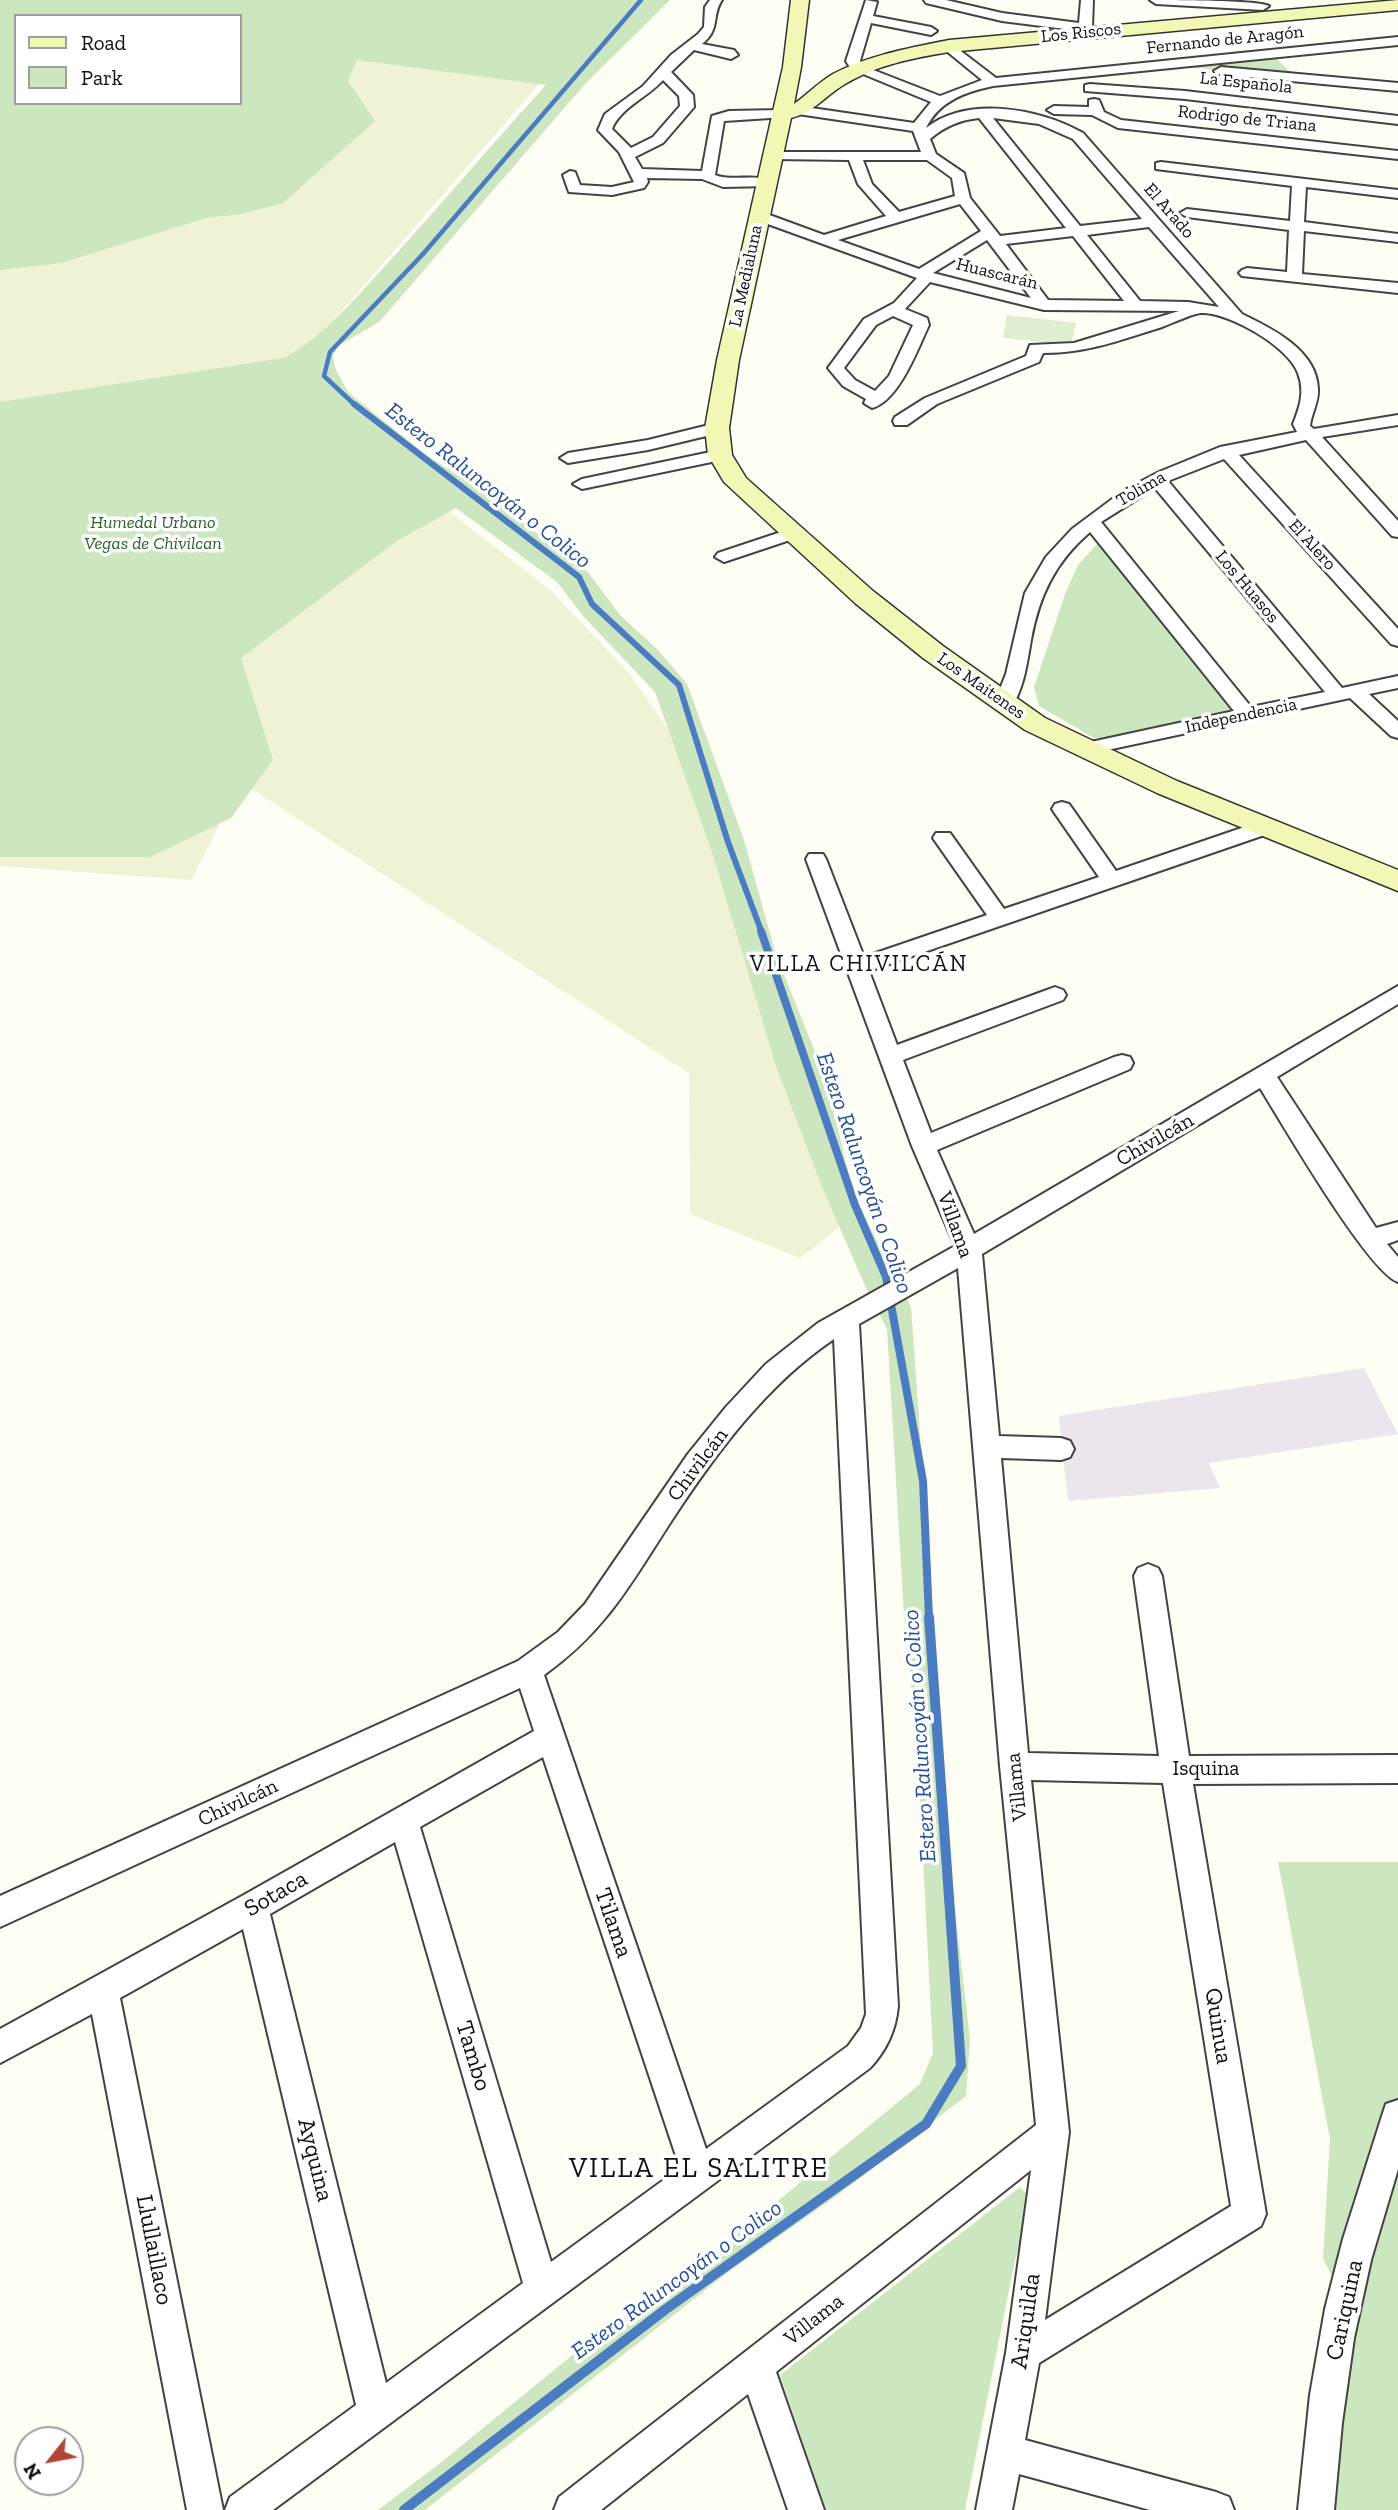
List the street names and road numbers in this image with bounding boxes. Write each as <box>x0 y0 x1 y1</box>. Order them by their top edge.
street label: Los Riscos <box>1040 18 1122 48</box>
street label: Fernando de Aragón <box>1145 21 1305 59</box>
street label: La Española <box>1199 67 1293 99</box>
street label: Rodrigo de Triana <box>1177 101 1317 137</box>
street label: El Arado <box>1139 179 1199 243</box>
street label: La Medialuna <box>725 223 767 329</box>
street label: Huascarán <box>954 253 1040 295</box>
street label: Tolima <box>1113 466 1169 512</box>
street label: El Alero <box>1284 515 1340 575</box>
street label: Los Huasos <box>1210 546 1284 628</box>
street label: Los Maitenes <box>933 648 1029 724</box>
street label: Independencia <box>1183 694 1299 738</box>
street label: Chivilcán <box>1112 1108 1198 1172</box>
street label: Villama <box>931 1188 979 1262</box>
street label: Chivilcán <box>662 1423 734 1507</box>
street label: Villama <box>1001 1752 1033 1822</box>
street label: Isquina <box>1173 1756 1239 1782</box>
street label: Chivilcán <box>194 1774 282 1832</box>
street label: Sotaca <box>239 1864 313 1924</box>
street label: Tilama <box>588 1884 638 1962</box>
street label: Quinua <box>1198 1986 1238 2066</box>
street label: Tambo <box>449 2018 497 2094</box>
street label: Ayquina <box>291 2115 339 2205</box>
street label: Llullaillaco <box>129 2192 179 2308</box>
street label: Cariquina <box>1320 2257 1370 2363</box>
street label: Ariquilda <box>1005 2271 1047 2371</box>
street label: Villama <box>779 2289 849 2351</box>

